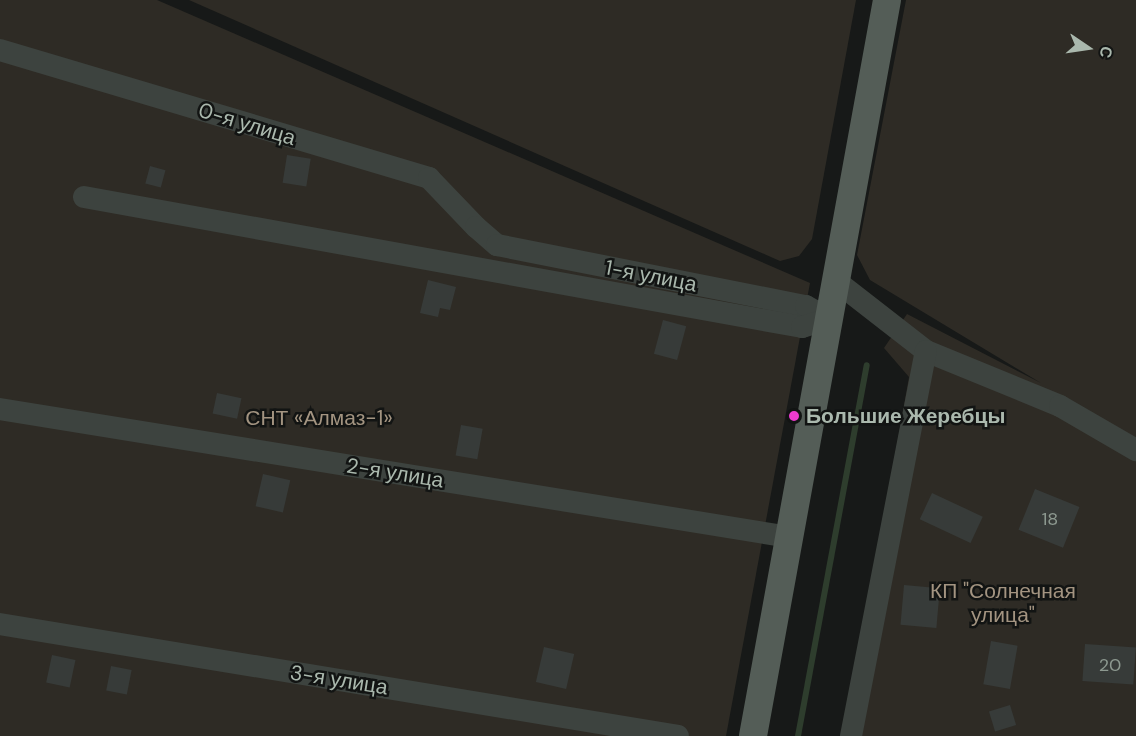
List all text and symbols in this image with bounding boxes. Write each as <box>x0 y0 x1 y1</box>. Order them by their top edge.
north arrow <box>1058 18 1118 78</box>
text: С <box>1094 44 1118 60</box>
street label: 0-я улица <box>195 97 299 151</box>
street label: 1-я улица <box>603 255 699 297</box>
place label: Большие Жеребцы <box>806 403 1005 429</box>
park label: СНТ «Алмаз-1» <box>245 405 393 431</box>
marker: Большие Жеребцы <box>787 409 801 423</box>
street label: 2-я улица <box>345 453 445 493</box>
house number: 18 <box>1042 508 1058 530</box>
park label: КП "Солнечная улица" <box>930 578 1076 628</box>
house number: 20 <box>1099 654 1121 676</box>
street label: 3-я улица <box>288 660 390 700</box>

